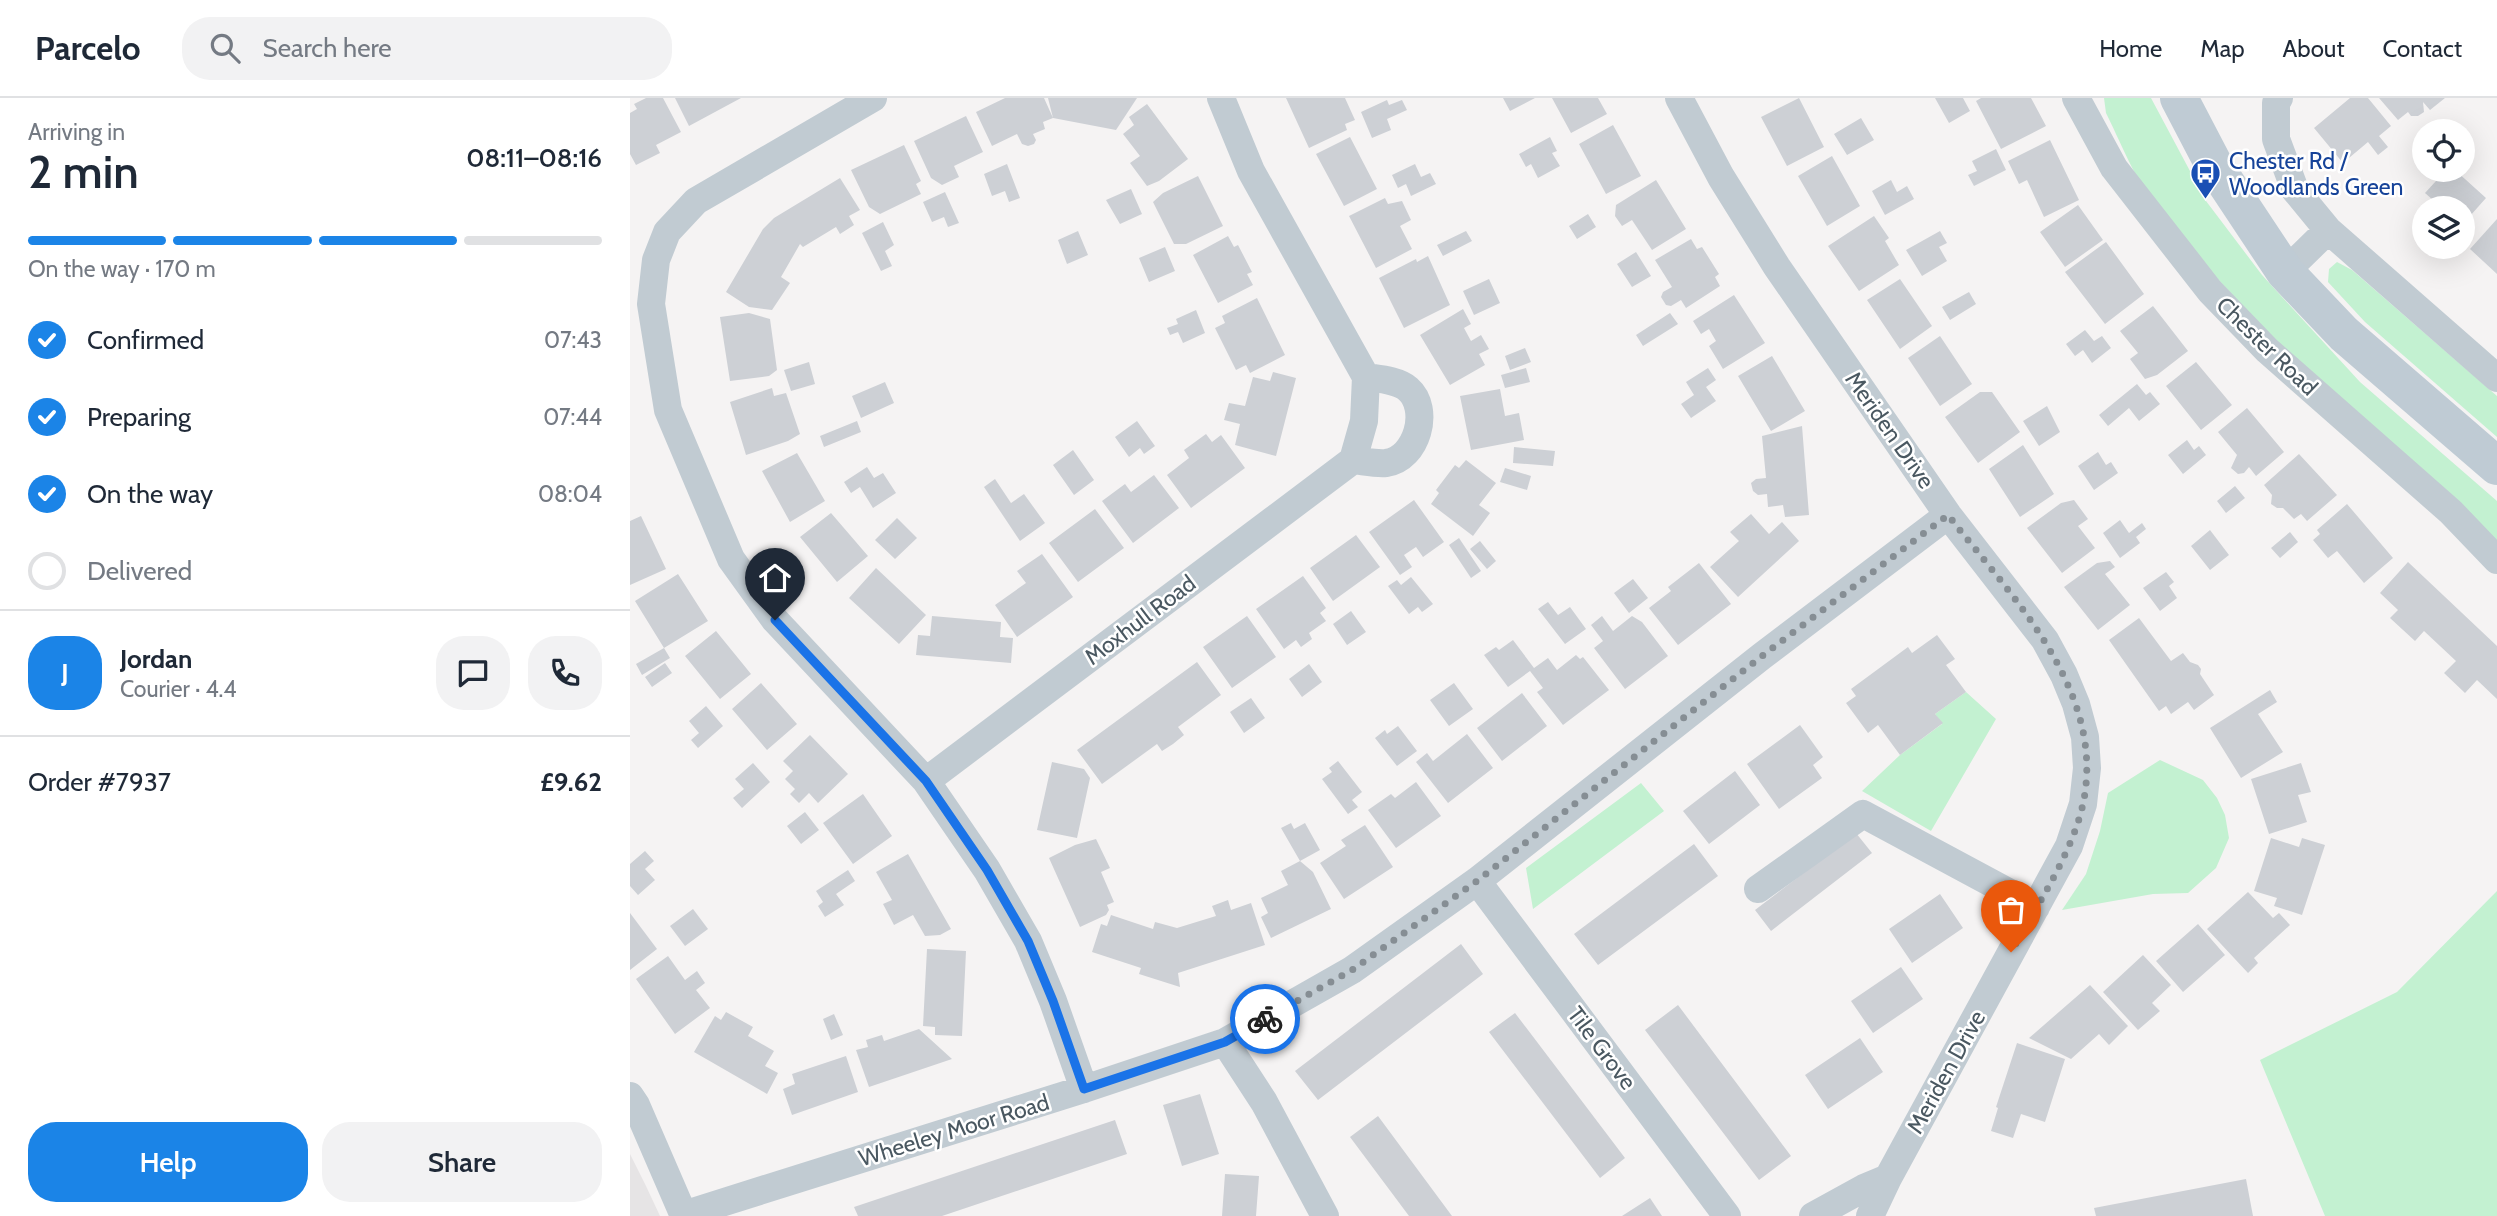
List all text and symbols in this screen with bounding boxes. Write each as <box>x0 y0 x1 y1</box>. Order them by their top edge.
search box <box>182 17 672 80</box>
text: Parcelo <box>35 28 140 68</box>
icon: search <box>206 29 244 67</box>
text: Search here <box>262 32 392 64</box>
text: Home <box>2099 34 2162 63</box>
text: Map <box>2200 34 2245 63</box>
text: About <box>2283 34 2345 63</box>
text: Contact <box>2383 34 2462 63</box>
text: Arriving in <box>28 118 125 146</box>
map controls <box>2412 119 2475 259</box>
button: locate <box>2412 119 2475 182</box>
text: 08:11–08:16 <box>466 142 602 174</box>
text: 2 min <box>28 144 139 200</box>
place label: Chester Rd / Woodlands Green <box>2229 147 2403 201</box>
bus stop icon: Chester Rd / Woodlands Green <box>2189 157 2223 201</box>
button: layers <box>2412 196 2475 259</box>
text: On the way · 170 m <box>28 255 216 283</box>
street label: Chester Road <box>2211 291 2323 401</box>
icon: check <box>28 321 66 359</box>
text: Confirmed <box>87 324 204 356</box>
text: 07:43 <box>544 326 602 354</box>
street label: Meriden Drive <box>1839 366 1941 494</box>
icon: check <box>28 398 66 436</box>
text: Preparing <box>87 401 191 433</box>
text: 07:44 <box>543 403 602 431</box>
icon: check <box>28 475 66 513</box>
text: On the way <box>87 478 213 510</box>
text: 08:04 <box>538 480 602 508</box>
pin <box>745 548 805 620</box>
text: Delivered <box>87 555 192 587</box>
icon: home <box>756 559 794 597</box>
street label: Moxhull Road <box>1079 569 1201 671</box>
button: chat <box>436 636 510 710</box>
button: phone <box>528 636 602 710</box>
text: Jordan <box>120 643 192 675</box>
text: J <box>61 657 69 689</box>
text: Courier · 4.4 <box>120 675 237 703</box>
text: Order #7937 <box>28 766 171 798</box>
text: £9.62 <box>540 766 602 798</box>
pin <box>1981 880 2041 952</box>
icon: bag <box>1992 891 2030 929</box>
courier <box>1230 984 1300 1054</box>
icon: bike <box>1246 1000 1284 1038</box>
street label: Tile Grove <box>1562 1001 1642 1095</box>
street label: Meriden Drive <box>1901 1005 1991 1138</box>
street label: Wheeley Moor Road <box>855 1088 1053 1172</box>
button: Help <box>28 1122 308 1202</box>
button: Share <box>322 1122 602 1202</box>

